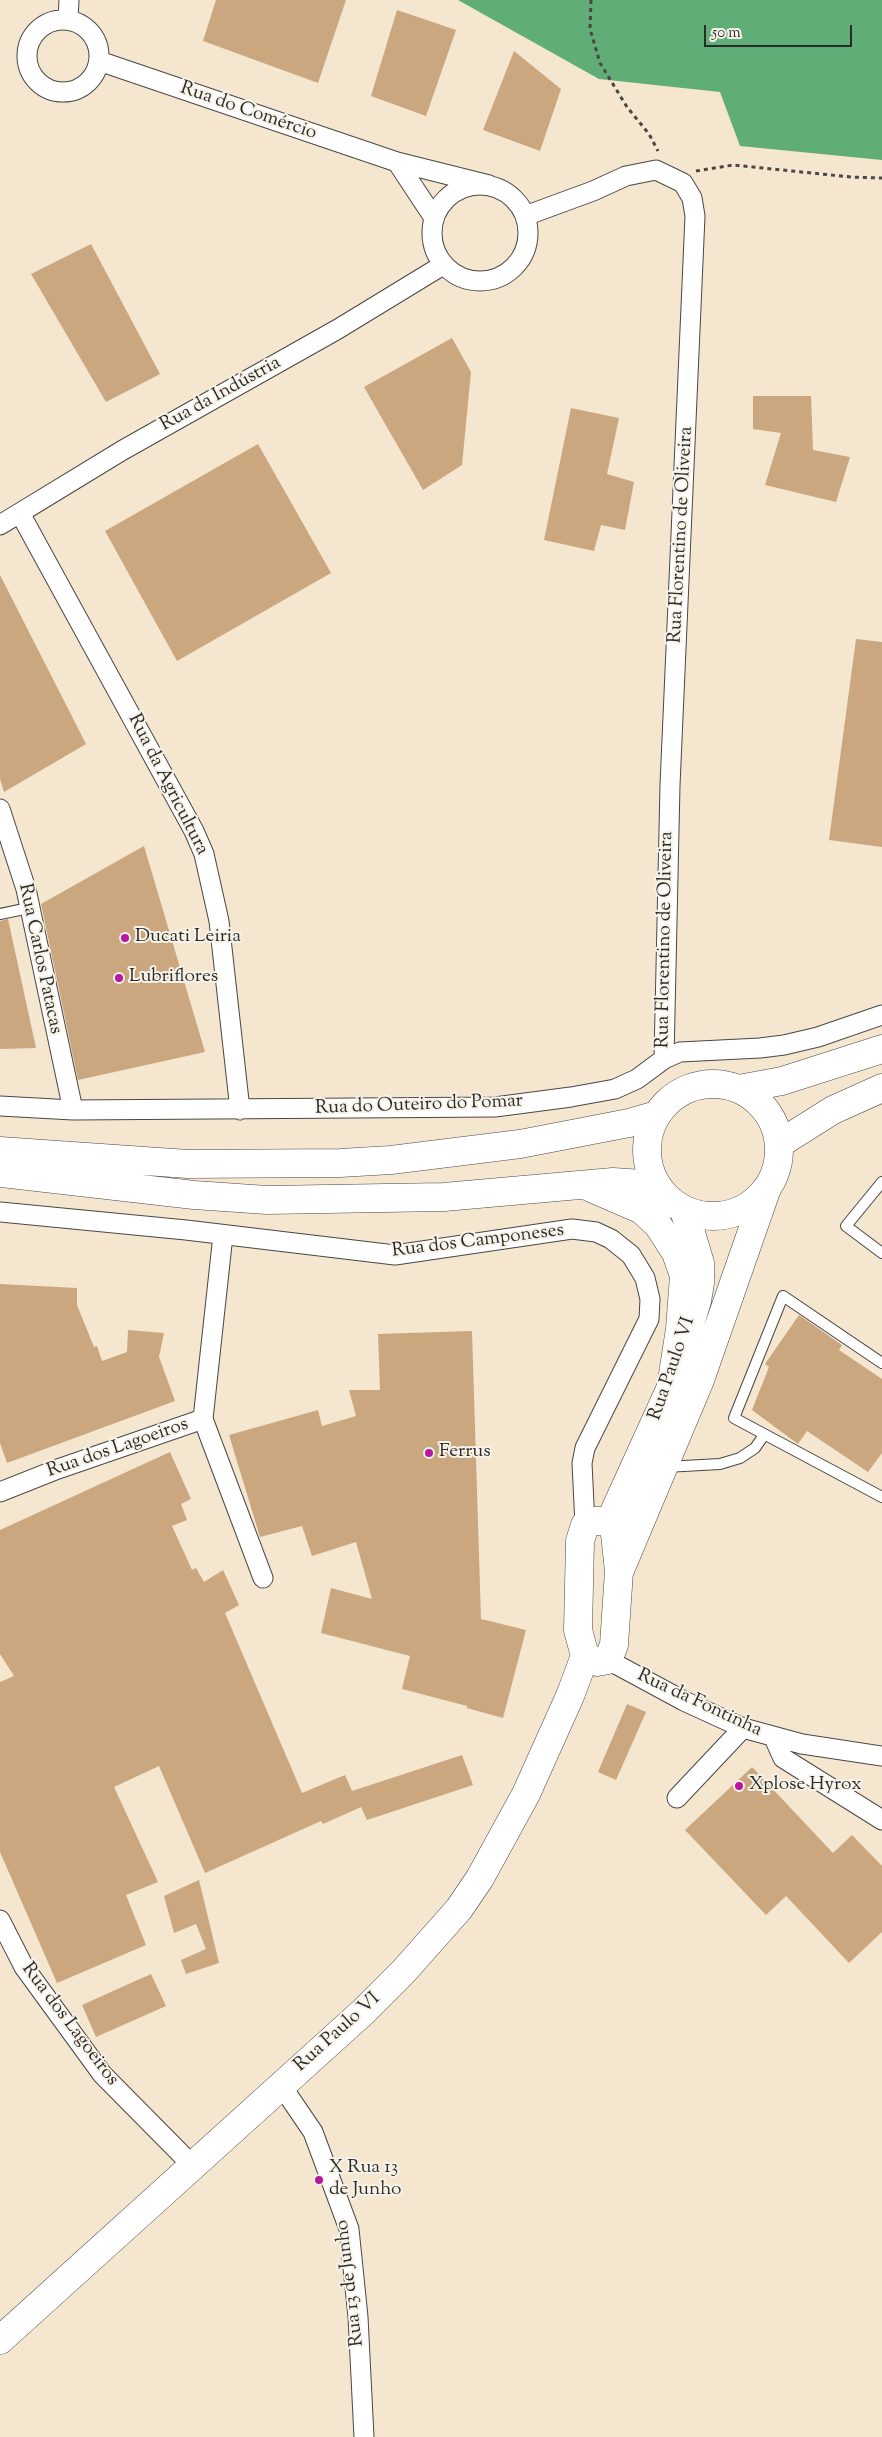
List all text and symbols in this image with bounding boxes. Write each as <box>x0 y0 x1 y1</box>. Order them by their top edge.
scale bar <box>707 15 854 47</box>
text: 50 m <box>712 23 741 44</box>
street label: Rua do Comércio <box>177 78 319 146</box>
street label: Rua da Indústria <box>157 352 285 438</box>
street label: Rua Florentino de Oliveira <box>665 426 699 644</box>
street label: Rua da Agricultura <box>122 711 212 859</box>
street label: Rua Florentino de Oliveira <box>653 831 679 1049</box>
street label: Rua Carlos Patacas <box>12 882 66 1036</box>
place label: Ducati Leiria <box>135 927 241 949</box>
marker: Ducati Leiria <box>119 932 131 944</box>
place label: Lubriflores <box>129 967 218 989</box>
marker: Lubriflores <box>113 972 125 984</box>
street label: Rua do Outeiro do Pomar <box>315 1091 523 1121</box>
street label: Rua dos Camponeses <box>391 1220 565 1264</box>
street label: Rua Paulo VI <box>645 1314 701 1424</box>
street label: Rua dos Lagoeiros <box>44 1414 192 1484</box>
place label: Ferrus <box>439 1442 491 1464</box>
marker: Ferrus <box>423 1447 435 1459</box>
street label: Rua da Fontinha <box>633 1665 765 1743</box>
place label: Xplose Hyrox <box>749 1775 862 1797</box>
marker: Xplose Hyrox <box>733 1780 745 1792</box>
street label: Rua dos Lagoeiros <box>15 1959 123 2091</box>
street label: Rua Paulo VI <box>290 1988 386 2078</box>
place label: X Rua 13 de Junho <box>329 2158 401 2202</box>
marker: X Rua 13 de Junho <box>313 2174 325 2186</box>
street label: Rua 13 de Junho <box>332 2218 370 2348</box>

